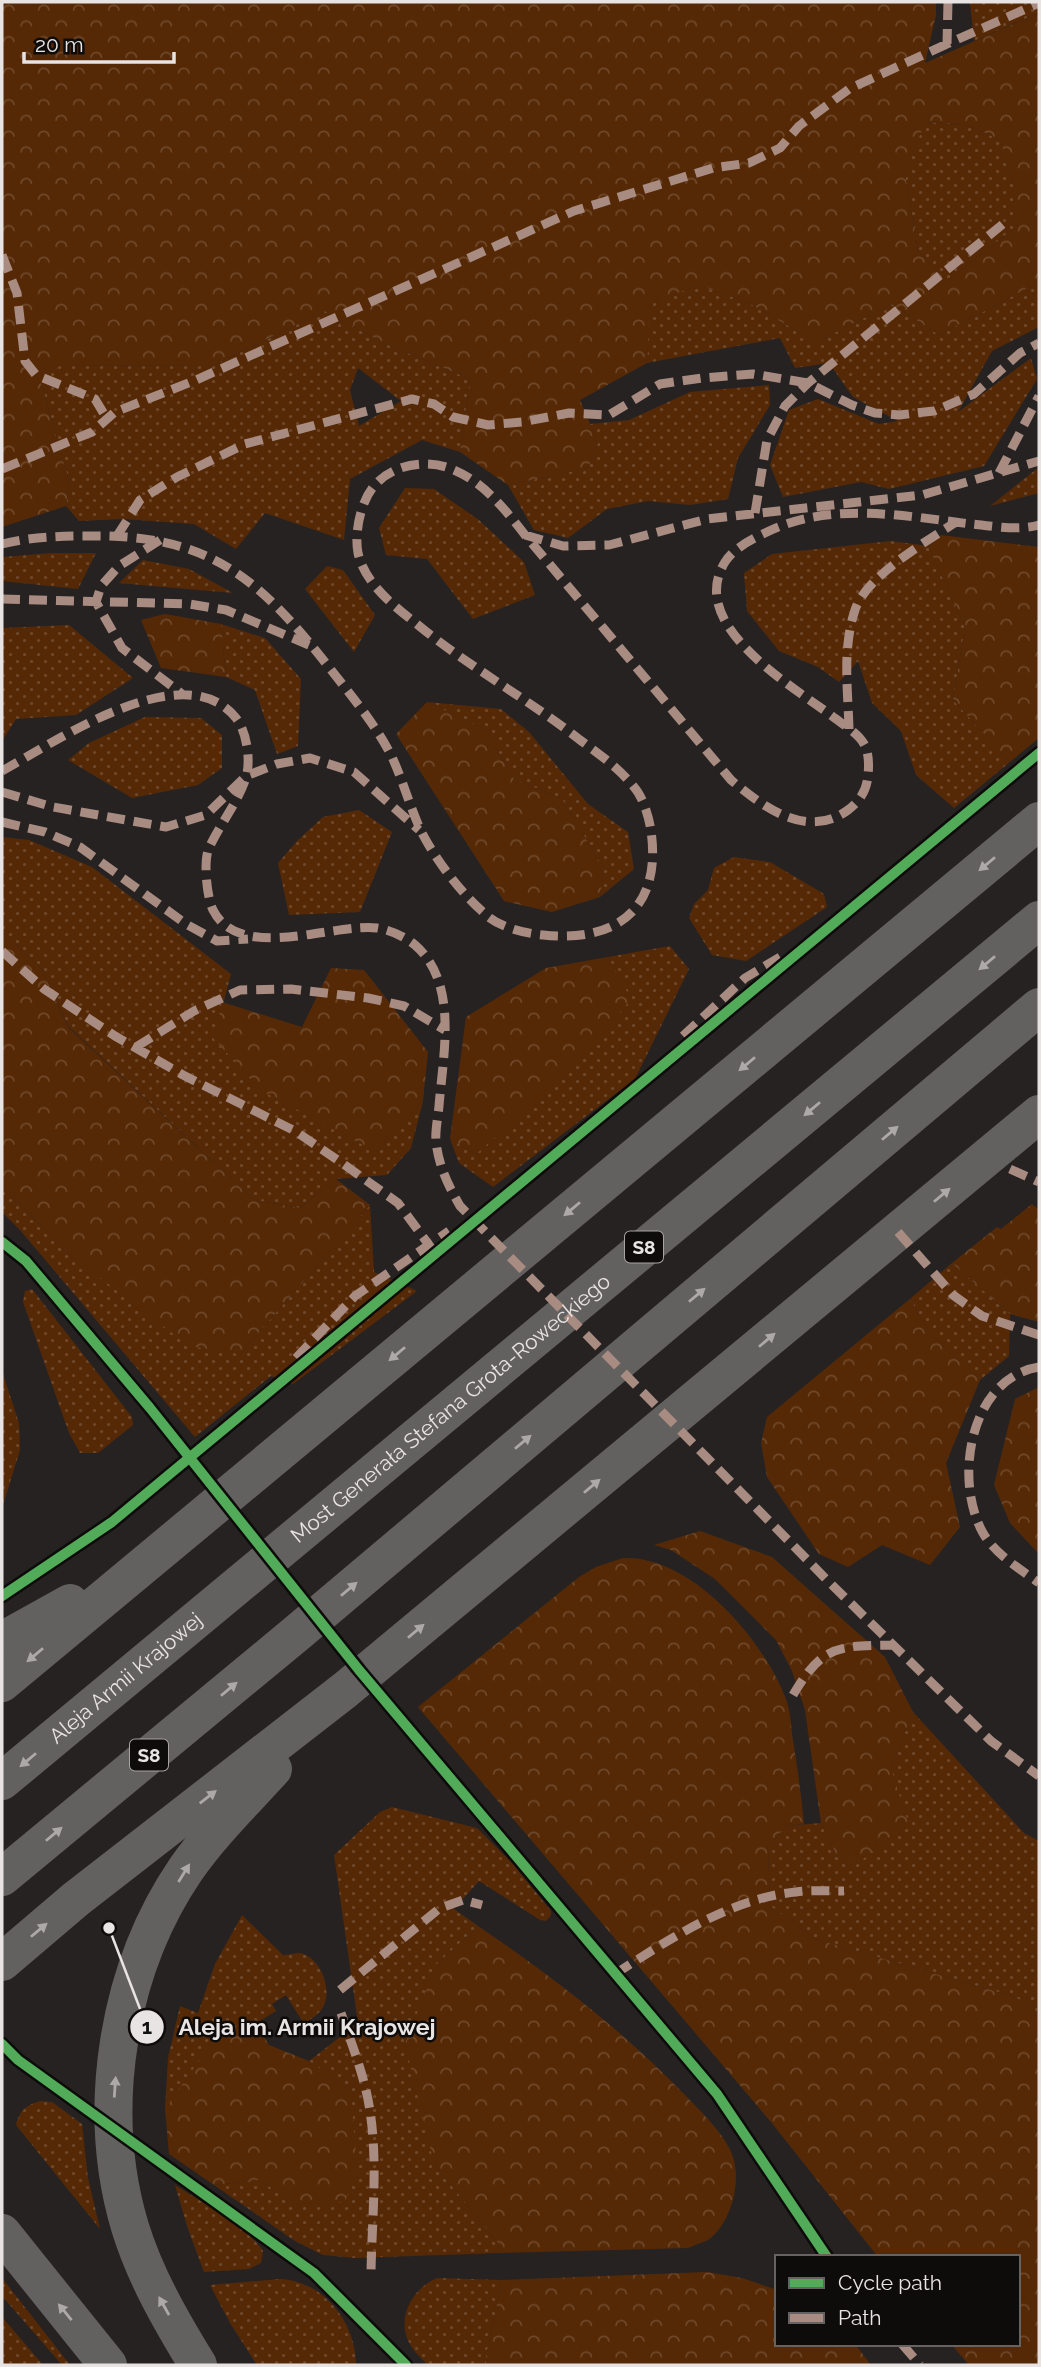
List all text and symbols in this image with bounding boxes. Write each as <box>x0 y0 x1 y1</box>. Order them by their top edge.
scale bar <box>24 21 175 65</box>
text: 20 m <box>35 32 83 57</box>
one-way arrow <box>978 857 996 872</box>
one-way arrow <box>978 956 996 971</box>
one-way arrow <box>738 1056 755 1071</box>
one-way arrow <box>803 1101 821 1116</box>
one-way arrow <box>881 1126 898 1141</box>
one-way arrow <box>933 1188 950 1203</box>
one-way arrow <box>563 1201 580 1216</box>
road number: S8 <box>625 1232 663 1262</box>
street label: Most Generała Stefana Grota-Roweckiego <box>285 1268 615 1548</box>
one-way arrow <box>688 1287 706 1303</box>
one-way arrow <box>758 1333 775 1348</box>
one-way arrow <box>388 1347 406 1362</box>
one-way arrow <box>515 1435 532 1450</box>
one-way arrow <box>582 1478 600 1493</box>
one-way arrow <box>340 1581 358 1596</box>
street label: Aleja Armii Krajowej <box>44 1607 207 1749</box>
one-way arrow <box>408 1624 425 1639</box>
one-way arrow <box>27 1647 44 1662</box>
one-way arrow <box>220 1681 238 1696</box>
road number: S8 <box>130 1740 168 1770</box>
one-way arrow <box>19 1752 36 1767</box>
one-way arrow <box>198 1789 216 1804</box>
one-way arrow <box>46 1827 63 1842</box>
one-way arrow <box>177 1864 191 1882</box>
one-way arrow <box>30 1923 48 1938</box>
callout: Aleja im. Armii Krajowej <box>129 2005 450 2049</box>
text: Aleja im. Armii Krajowej <box>178 2013 436 2040</box>
text: 1 <box>142 2014 152 2039</box>
one-way arrow <box>110 2076 121 2098</box>
legend <box>775 2255 1020 2346</box>
text: Cycle path <box>838 2270 942 2295</box>
one-way arrow <box>158 2296 170 2316</box>
one-way arrow <box>58 2303 73 2321</box>
text: Path <box>838 2305 882 2330</box>

